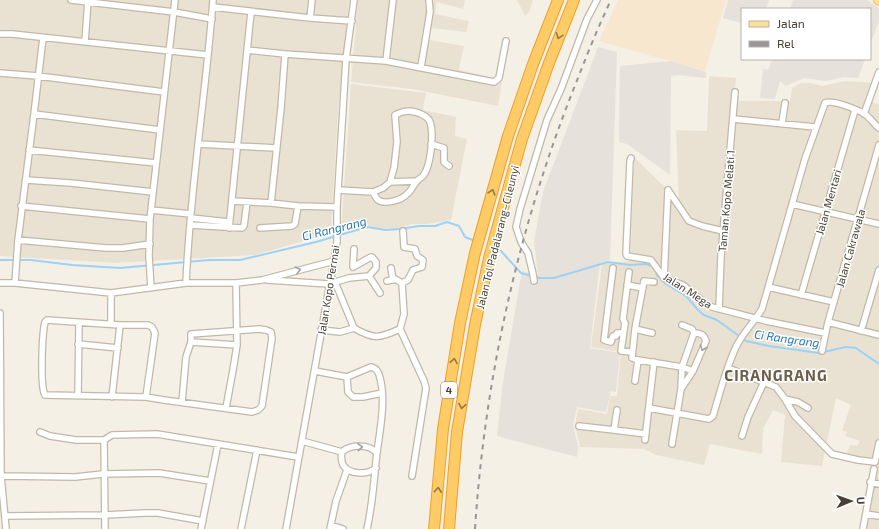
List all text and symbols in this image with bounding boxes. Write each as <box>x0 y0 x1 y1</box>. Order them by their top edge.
legend <box>741 8 871 60</box>
text: Jalan <box>777 16 805 30</box>
one-way arrow <box>556 33 564 40</box>
text: Rel <box>777 36 795 50</box>
street label: Taman Kopo Melati 1 <box>715 150 737 252</box>
street label: Jalan Tol Padalarang–Cileunyi <box>473 164 521 310</box>
street label: Jalan Mentari <box>812 168 844 236</box>
one-way arrow <box>487 188 496 195</box>
street label: Jalan Cakrawala <box>833 207 867 289</box>
water label: Ci Rangrang <box>300 213 368 243</box>
street label: Jalan Kopo Permai <box>314 244 342 336</box>
one-way arrow <box>294 266 301 275</box>
street label: Jalan Mega <box>661 269 715 311</box>
water label: Ci Rangrang <box>753 326 821 350</box>
one-way arrow <box>700 344 708 351</box>
one-way arrow <box>449 358 458 364</box>
district label: CIRANGRANG <box>724 366 828 384</box>
road number: 4 <box>441 382 457 398</box>
one-way arrow <box>458 403 466 409</box>
one-way arrow <box>357 443 363 451</box>
north arrow <box>831 481 871 521</box>
one-way arrow <box>433 487 442 493</box>
text: U <box>855 497 868 505</box>

